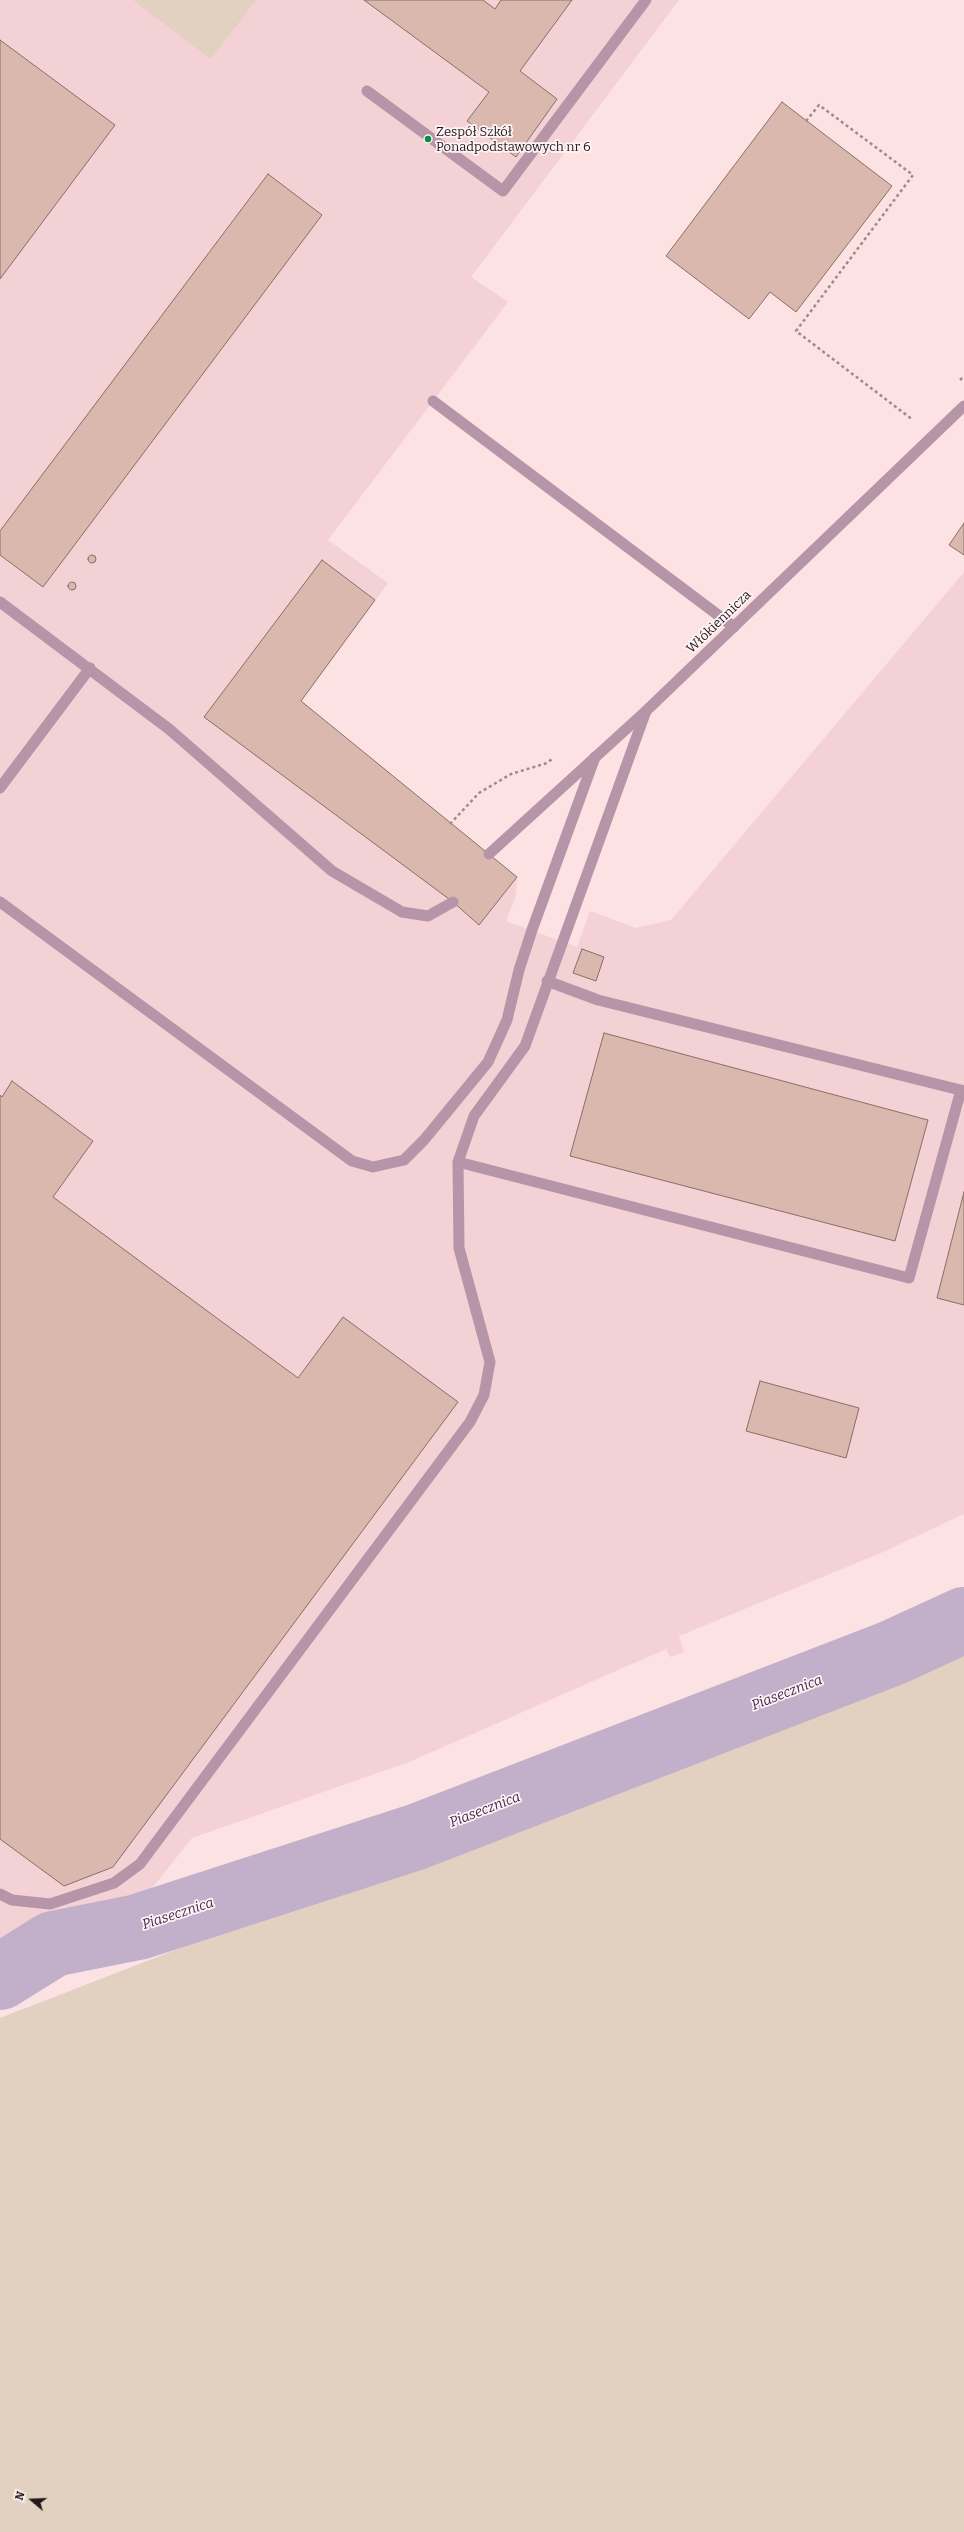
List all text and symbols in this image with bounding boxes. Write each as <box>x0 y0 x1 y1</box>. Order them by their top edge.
place label: Zespół Szkół Ponadpodstawowych nr 6 <box>436 124 591 155</box>
marker: Zespół Szkół Ponadpodstawowych nr 6 <box>423 134 433 144</box>
street label: Włókiennicza <box>683 587 755 657</box>
water label: Piasecznica <box>749 1672 825 1714</box>
water label: Piasecznica <box>447 1789 523 1831</box>
water label: Piasecznica <box>140 1895 216 1933</box>
north arrow <box>12 2480 52 2520</box>
text: N <box>13 2490 28 2502</box>

